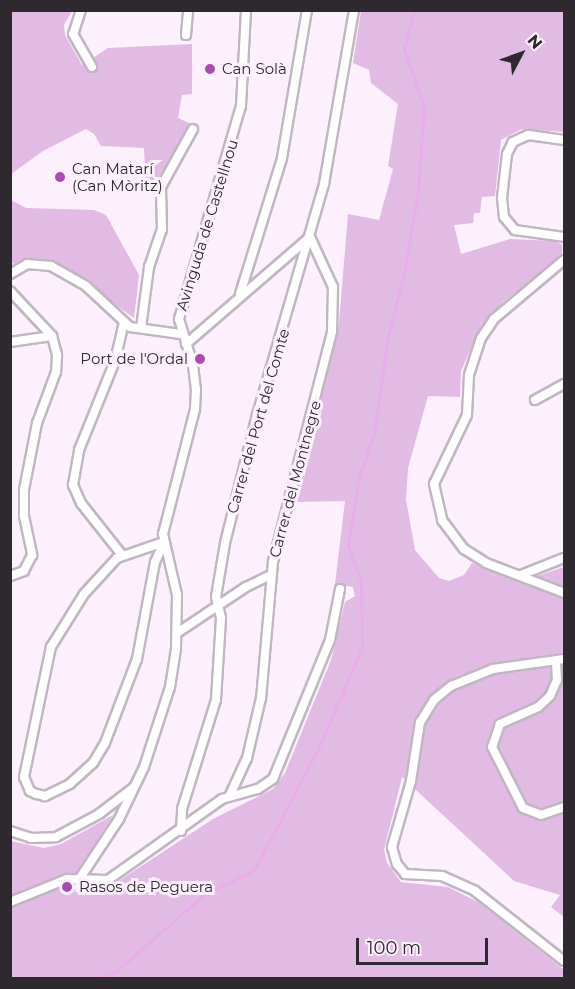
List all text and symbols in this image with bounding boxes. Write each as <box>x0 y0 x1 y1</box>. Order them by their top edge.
north arrow <box>491 24 551 84</box>
text: N <box>524 31 546 53</box>
place label: Can Solà <box>222 60 287 78</box>
marker: Can Solà <box>203 62 217 76</box>
street label: Avinguda de Castellnou <box>172 137 242 313</box>
place label: Can Matarí (Can Mòritz) <box>72 159 163 194</box>
marker: Can Matarí (Can Mòritz) <box>53 170 67 184</box>
street label: Carrer del Port del Comte <box>223 327 293 515</box>
place label: Port de l'Ordal <box>80 350 188 368</box>
marker: Port de l'Ordal <box>193 352 207 366</box>
street label: Carrer del Montnegre <box>265 399 325 559</box>
place label: Rasos de Peguera <box>79 878 213 896</box>
marker: Rasos de Peguera <box>60 880 74 894</box>
scale bar <box>359 926 491 964</box>
text: 100 m <box>367 937 421 959</box>

